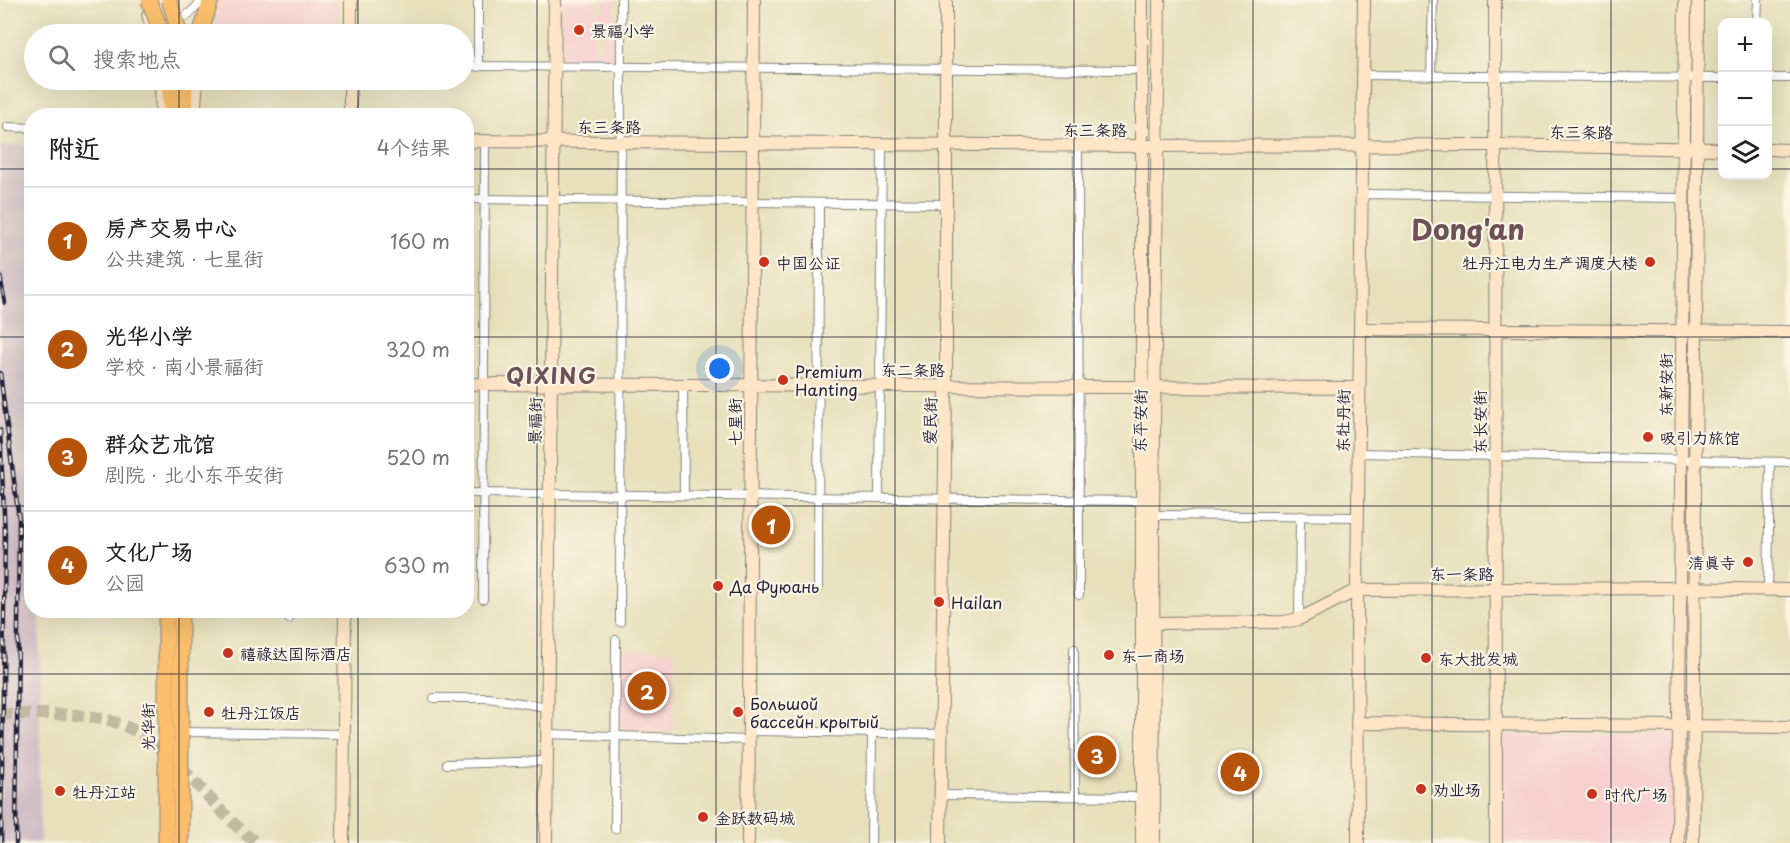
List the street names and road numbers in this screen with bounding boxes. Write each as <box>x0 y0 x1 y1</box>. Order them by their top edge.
street label: 东三条路 <box>577 114 641 138</box>
street label: 东三条路 <box>1063 117 1127 141</box>
street label: 东三条路 <box>1549 118 1613 144</box>
street label: 东新安街 <box>1653 353 1677 417</box>
street label: 东二条路 <box>881 357 945 381</box>
street label: 东平安街 <box>1126 389 1152 453</box>
street label: 东牡丹街 <box>1329 389 1355 453</box>
street label: 东长安街 <box>1467 390 1491 454</box>
street label: 景福街 <box>522 397 546 445</box>
street label: 爱民街 <box>917 397 941 445</box>
street label: 七星街 <box>722 398 746 446</box>
street label: 东一条路 <box>1430 561 1494 585</box>
street label: 光华街 <box>135 703 159 751</box>

